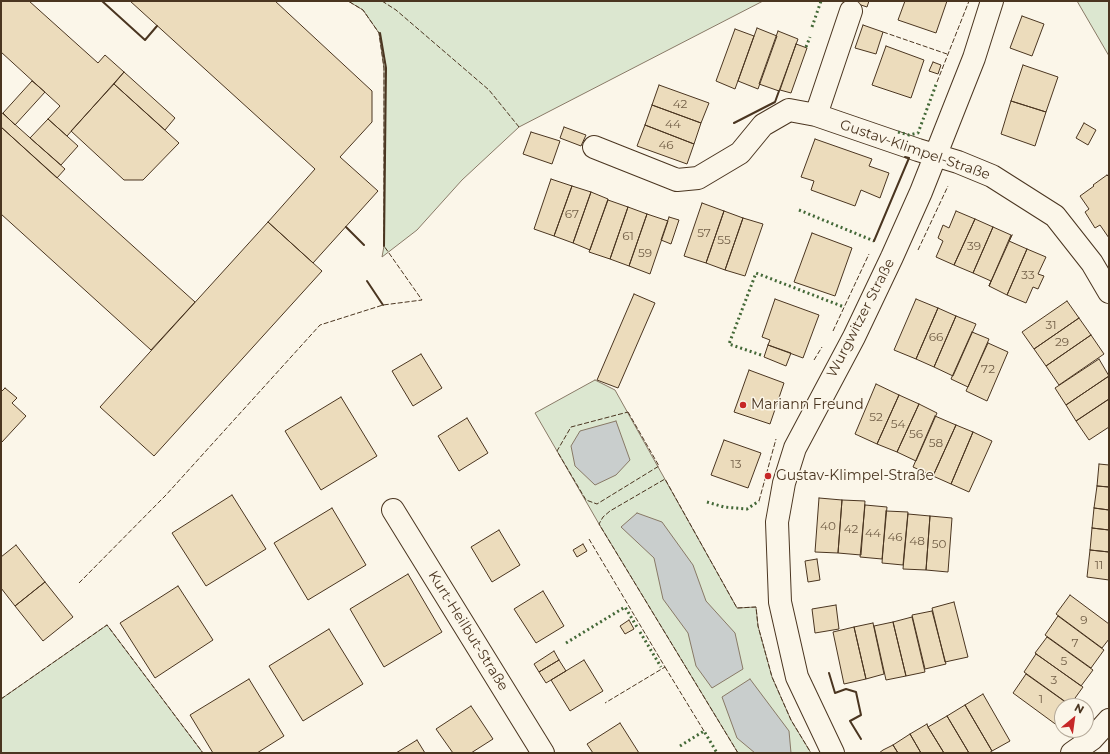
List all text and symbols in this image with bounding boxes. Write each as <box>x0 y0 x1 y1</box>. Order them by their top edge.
house number: 42 <box>673 97 687 111</box>
street label: Gustav-Klimpel-Straße <box>838 116 992 184</box>
house number: 44 <box>665 117 681 131</box>
house number: 46 <box>658 138 674 152</box>
house number: 67 <box>565 207 579 221</box>
house number: 57 <box>697 226 711 240</box>
house number: 61 <box>622 229 634 243</box>
house number: 55 <box>717 233 731 247</box>
house number: 39 <box>967 239 981 253</box>
house number: 59 <box>638 246 652 260</box>
street label: Wurgwitzer Straße <box>824 256 898 380</box>
house number: 33 <box>1021 268 1035 282</box>
house number: 31 <box>1045 318 1057 332</box>
house number: 66 <box>929 330 943 344</box>
house number: 29 <box>1055 335 1069 349</box>
house number: 72 <box>981 362 995 376</box>
place label: Mariann Freund <box>751 397 864 413</box>
marker: Mariann Freund <box>738 400 748 410</box>
house number: 52 <box>869 410 883 424</box>
house number: 54 <box>891 417 905 431</box>
house number: 56 <box>909 427 923 441</box>
house number: 58 <box>929 436 943 450</box>
house number: 13 <box>730 457 742 471</box>
place label: Gustav-Klimpel-Straße <box>776 468 934 484</box>
marker: Gustav-Klimpel-Straße <box>763 471 773 481</box>
house number: 40 <box>820 519 836 533</box>
house number: 42 <box>844 522 858 536</box>
house number: 44 <box>865 526 881 540</box>
house number: 46 <box>887 530 903 544</box>
house number: 48 <box>909 534 925 548</box>
house number: 50 <box>932 537 946 551</box>
house number: 11 <box>1095 558 1103 572</box>
street label: Kurt-Heilbut-Straße <box>424 568 512 694</box>
house number: 9 <box>1080 613 1088 627</box>
house number: 7 <box>1071 636 1079 650</box>
house number: 5 <box>1061 654 1067 668</box>
house number: 3 <box>1051 673 1057 687</box>
house number: 1 <box>1039 692 1043 706</box>
north arrow <box>1054 698 1094 738</box>
text: N <box>1072 700 1087 717</box>

